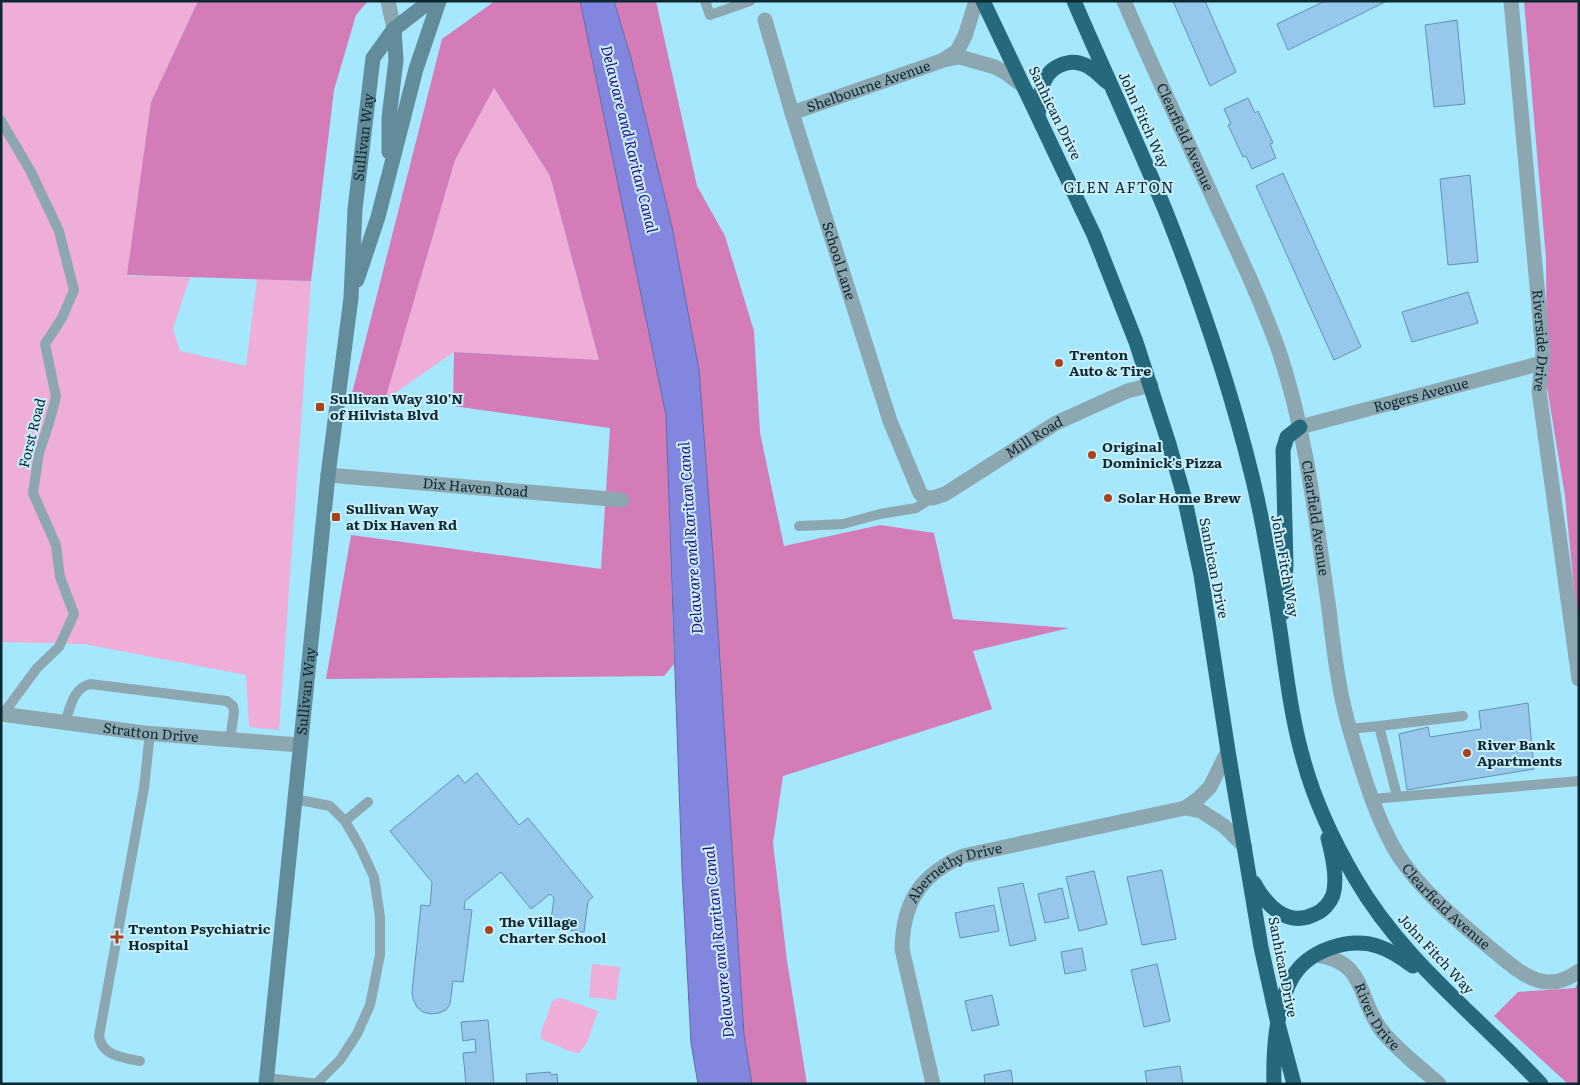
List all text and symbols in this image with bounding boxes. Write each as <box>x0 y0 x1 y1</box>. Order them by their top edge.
water label: Delaware and Raritan Canal <box>596 42 665 236</box>
street label: Shelbourne Avenue <box>803 55 933 116</box>
street label: Sanhican Drive <box>1025 62 1087 163</box>
street label: John Fitch Way <box>1115 68 1176 172</box>
street label: Clearfield Avenue <box>1153 79 1219 194</box>
street label: Sullivan Way <box>347 91 378 182</box>
district label: GLEN AFTON <box>1064 175 1175 198</box>
street label: School Lane <box>818 219 862 302</box>
street label: Riverside Drive <box>1528 289 1554 393</box>
place label: Trenton Auto & Tire <box>1069 344 1151 380</box>
marker: Trenton Auto & Tire <box>1053 357 1065 369</box>
street label: Rogers Avenue <box>1371 372 1470 416</box>
place label: Sullivan Way 310'N of Hilvista Blvd <box>330 388 463 424</box>
street label: Forst Road <box>13 395 49 470</box>
marker: Sullivan Way 310'N of Hilvista Blvd <box>314 401 326 413</box>
street label: Mill Road <box>1001 410 1066 462</box>
place label: Original Dominick's Pizza <box>1102 436 1223 472</box>
water label: Delaware and Raritan Canal <box>671 440 708 635</box>
marker: Original Dominick's Pizza <box>1086 449 1098 461</box>
street label: Clearfield Avenue <box>1297 458 1335 577</box>
street label: Dix Haven Road <box>422 472 530 501</box>
place label: Solar Home Brew <box>1118 487 1241 507</box>
marker: Solar Home Brew <box>1102 492 1114 504</box>
place label: Sullivan Way at Dix Haven Rd <box>346 498 457 534</box>
marker: Sullivan Way at Dix Haven Rd <box>330 511 342 523</box>
street label: John Fitch Way <box>1267 513 1305 620</box>
street label: Sanhican Drive <box>1195 516 1235 620</box>
street label: Sullivan Way <box>291 645 320 736</box>
street label: Stratton Drive <box>102 717 199 746</box>
place label: River Bank Apartments <box>1477 734 1562 770</box>
marker: River Bank Apartments <box>1461 747 1473 759</box>
street label: Abernethy Drive <box>901 837 1004 906</box>
water label: Delaware and Raritan Canal <box>696 844 739 1039</box>
street label: Clearfield Avenue <box>1398 858 1495 953</box>
street label: John Fitch Way <box>1394 909 1480 999</box>
place label: The Village Charter School <box>499 911 606 947</box>
street label: Sanhican Drive <box>1264 915 1304 1019</box>
place label: Trenton Psychiatric Hospital <box>128 918 271 954</box>
marker: The Village Charter School <box>483 924 495 936</box>
marker: Trenton Psychiatric Hospital <box>110 930 124 944</box>
street label: River Drive <box>1351 979 1405 1054</box>

